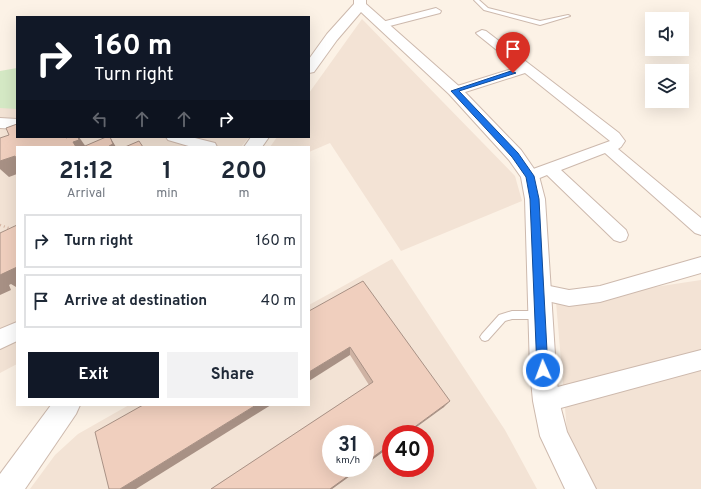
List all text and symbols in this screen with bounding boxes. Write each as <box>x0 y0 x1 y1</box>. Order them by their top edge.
map controls <box>645 12 689 108</box>
button: sound <box>645 12 689 56</box>
text: 160 m <box>94 29 172 65</box>
icon: right <box>28 32 80 84</box>
pin <box>496 32 530 73</box>
icon: arrive <box>502 38 524 60</box>
text: Turn right <box>94 64 174 87</box>
button: layers <box>645 64 689 108</box>
icon: left <box>89 108 111 130</box>
icon: ahead <box>131 108 153 130</box>
icon: ahead <box>173 108 195 130</box>
icon: right <box>215 108 237 130</box>
text: 21:12 <box>59 157 113 187</box>
text: 1 <box>162 157 172 187</box>
text: 200 <box>221 157 267 187</box>
text: Arrival <box>67 186 105 202</box>
text: min <box>156 186 178 202</box>
text: m <box>238 186 249 202</box>
icon: right <box>30 230 52 252</box>
text: Turn right <box>64 232 133 251</box>
text: 160 m <box>256 232 296 251</box>
icon: arrive <box>30 290 52 312</box>
text: Arrive at destination <box>64 292 207 311</box>
text: 40 m <box>261 292 296 311</box>
position arrow <box>522 349 564 391</box>
button: Exit <box>28 352 159 398</box>
button: Share <box>167 352 298 398</box>
speed limit sign: 40 <box>382 425 434 477</box>
text: 31 <box>338 433 358 459</box>
text: km/h <box>336 454 360 467</box>

